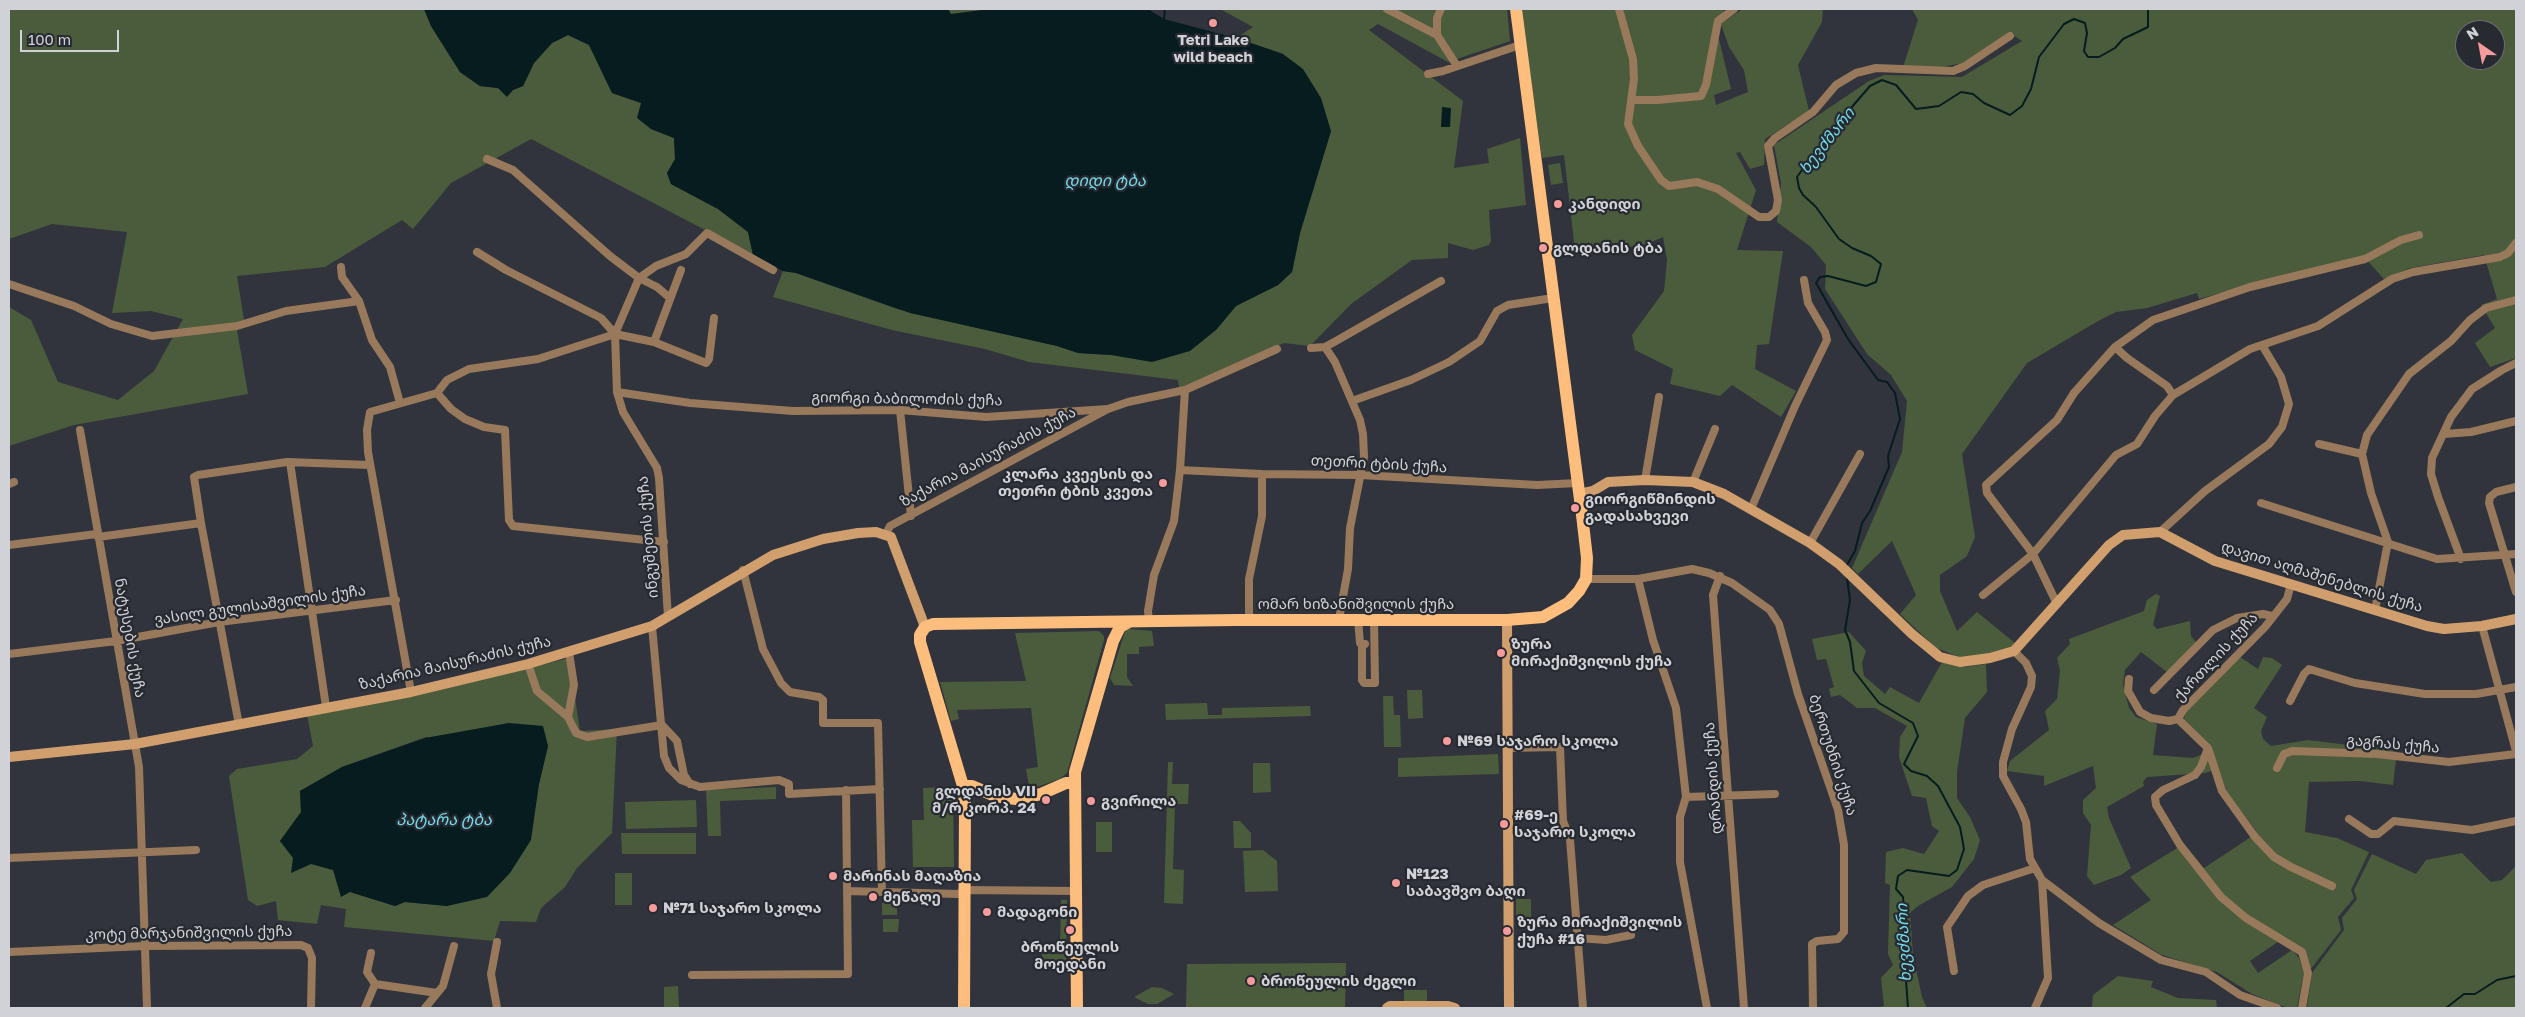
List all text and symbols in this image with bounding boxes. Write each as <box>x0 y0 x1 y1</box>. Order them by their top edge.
marker: Tetri Lake wild beach <box>1207 17 1219 29</box>
scale bar <box>22 20 121 52</box>
north arrow <box>2455 20 2505 70</box>
text: N <box>2463 23 2481 43</box>
text: 100 m <box>28 30 71 48</box>
place label: Tetri Lake wild beach <box>1174 31 1252 66</box>
water label: ხევძმარი <box>1795 104 1859 178</box>
water label: დიდი ტბა <box>1064 171 1146 191</box>
place label: კანდიდი <box>1568 195 1641 213</box>
marker: კანდიდი <box>1552 198 1564 210</box>
place label: გლდანის ტბა <box>1553 239 1663 257</box>
marker: გლდანის ტბა <box>1537 242 1549 254</box>
street label: გიორგი ბაბილოძის ქუჩა <box>811 388 1003 410</box>
street label: ზაქარია მაისურაძის ქუჩა <box>897 403 1079 511</box>
street label: თეთრი ტბის ქუჩა <box>1310 451 1448 477</box>
place label: კლარა კვეესის და თეთრი ტბის კვეთა <box>998 465 1153 500</box>
street label: ინგუშეთის ქუჩა <box>634 475 662 599</box>
marker: კლარა კვეესის და თეთრი ტბის კვეთა <box>1157 477 1169 489</box>
place label: გიორგიწმინდის გადასახვევი <box>1585 490 1716 525</box>
marker: გიორგიწმინდის გადასახვევი <box>1569 502 1581 514</box>
street label: დავით აღმაშენებლის ქუჩა <box>2219 538 2425 616</box>
street label: ნატუსების ქუჩა <box>111 577 149 699</box>
street label: ვასილ გულისაშვილის ქუჩა <box>153 581 367 629</box>
street label: ომარ ხიზანიშვილის ქუჩა <box>1258 595 1454 613</box>
street label: ქართლის ქუჩა <box>2170 609 2262 705</box>
street label: ზაქარია მაისურაძის ქუჩა <box>357 632 553 694</box>
place label: ზურა მირაქიშვილის ქუჩა <box>1511 635 1672 670</box>
marker: ზურა მირაქიშვილის ქუჩა <box>1495 647 1507 659</box>
street label: ბერთუბნის ქუჩა <box>1805 692 1861 818</box>
street label: დრანდის ქუჩა <box>1700 721 1726 835</box>
street label: გაგრას ქუჩა <box>2346 731 2440 757</box>
place label: №69 საჯარო სკოლა <box>1457 732 1619 750</box>
marker: №69 საჯარო სკოლა <box>1441 735 1453 747</box>
place label: გლდანის VII მ/რ კორპ. 24 <box>932 782 1036 817</box>
place label: გვირილა <box>1101 792 1176 810</box>
marker: გლდანის VII მ/რ კორპ. 24 <box>1040 794 1052 806</box>
marker: გვირილა <box>1085 795 1097 807</box>
place label: #69-ე საჯარო სკოლა <box>1514 806 1636 841</box>
water label: პატარა ტბა <box>396 810 492 830</box>
marker: #69-ე საჯარო სკოლა <box>1498 818 1510 830</box>
place label: №123 საბავშვო ბაღი <box>1406 865 1526 900</box>
place label: მარინას მაღაზია <box>843 867 981 885</box>
marker: მარინას მაღაზია <box>827 870 839 882</box>
marker: №123 საბავშვო ბაღი <box>1390 877 1402 889</box>
place label: მეწაღე <box>883 888 941 906</box>
marker: მეწაღე <box>867 891 879 903</box>
place label: №71 საჯარო სკოლა <box>663 899 821 917</box>
marker: №71 საჯარო სკოლა <box>647 902 659 914</box>
place label: მადაგონი <box>997 903 1077 921</box>
water label: ხევძმარი <box>1892 903 1916 983</box>
marker: მადაგონი <box>981 906 993 918</box>
place label: ზურა მირაქიშვილის ქუჩა #16 <box>1517 913 1682 948</box>
street label: კოტე მარჯანიშვილის ქუჩა <box>85 922 293 944</box>
marker: ბროწეულის მოედანი <box>1064 924 1076 936</box>
marker: ზურა მირაქიშვილის ქუჩა #16 <box>1501 925 1513 937</box>
place label: ბროწეულის მოედანი <box>1021 938 1119 973</box>
place label: ბროწეულის ძეგლი <box>1261 972 1416 990</box>
marker: ბროწეულის ძეგლი <box>1245 975 1257 987</box>

